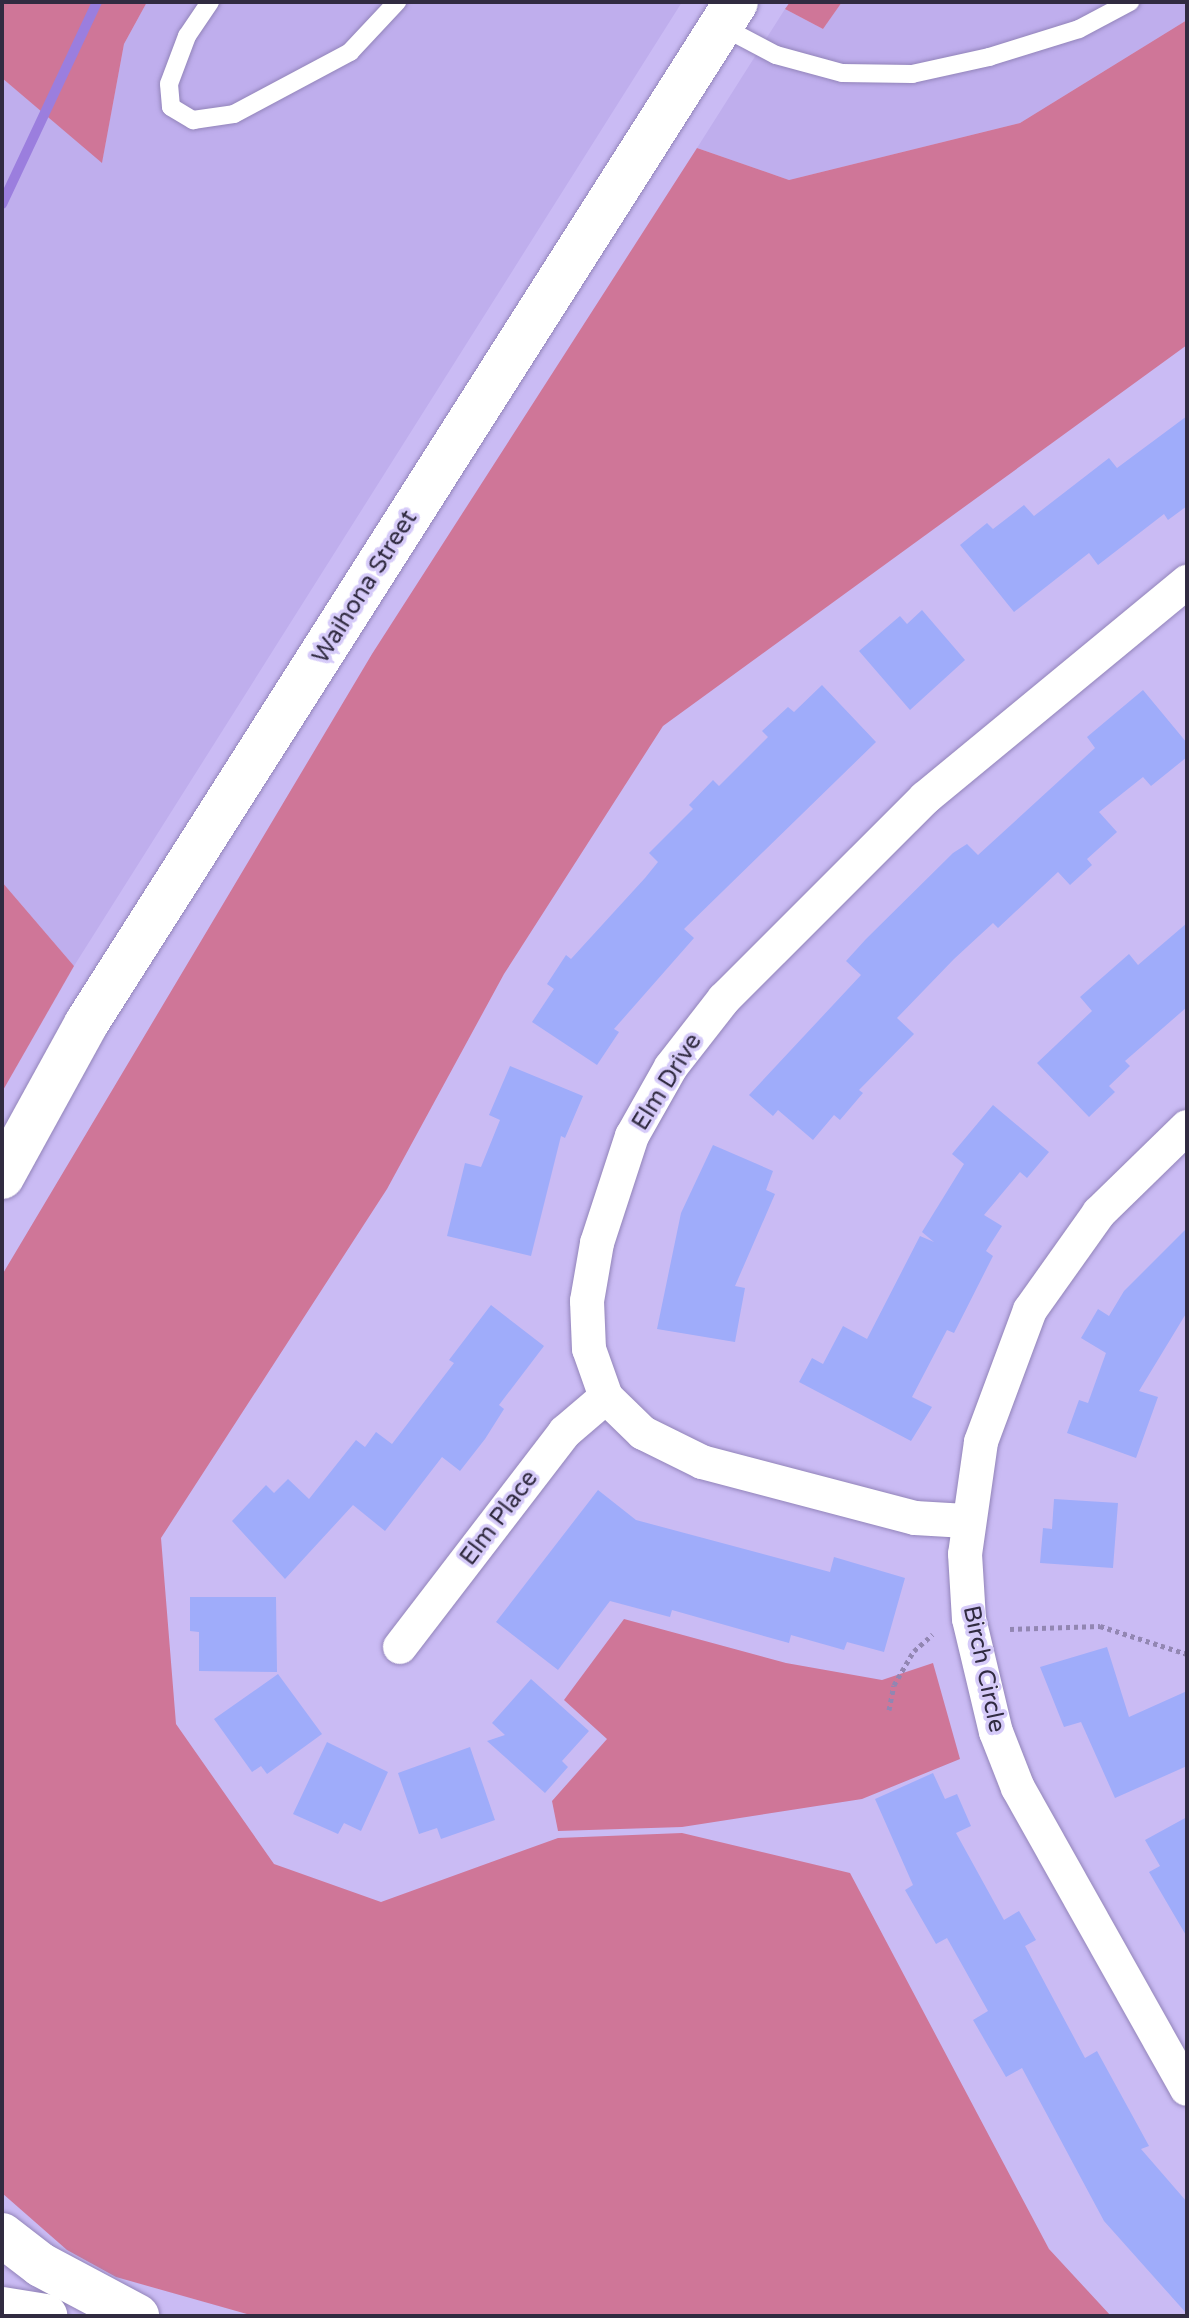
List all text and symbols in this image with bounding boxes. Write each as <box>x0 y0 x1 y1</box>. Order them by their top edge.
street label: Waihona Street <box>306 505 424 669</box>
street label: Elm Drive <box>626 1028 708 1136</box>
street label: Elm Place <box>454 1465 544 1571</box>
street label: Birch Circle <box>957 1603 1011 1735</box>

